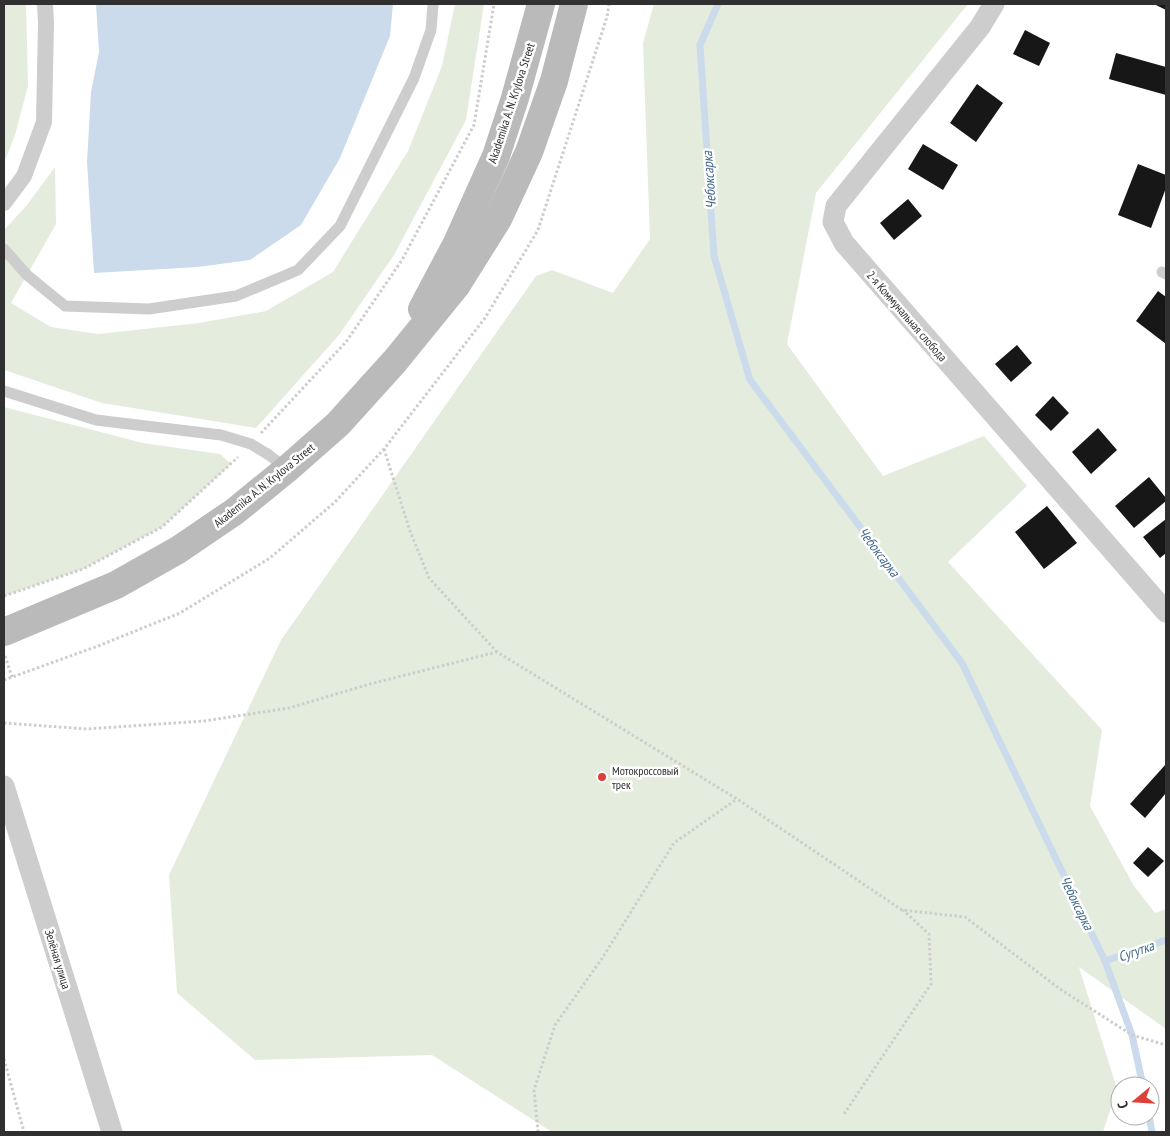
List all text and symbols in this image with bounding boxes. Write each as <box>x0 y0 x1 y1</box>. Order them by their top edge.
street label: Akademika A. N. Krylova Street <box>484 40 538 165</box>
water label: Чебоксарка <box>698 149 720 209</box>
street label: 2-я Коммунальная слобода <box>864 268 950 364</box>
street label: Akademika A. N. Krylova Street <box>210 439 318 530</box>
water label: Чебоксарка <box>854 524 904 582</box>
place label: Мотокроссовый трек <box>612 763 679 792</box>
marker: Мотокроссовый трек <box>596 771 608 783</box>
water label: Чебоксарка <box>1056 873 1098 934</box>
street label: Зелёная улица <box>42 927 74 991</box>
water label: Сугутка <box>1116 936 1158 965</box>
north arrow <box>1110 1076 1160 1126</box>
text: С <box>1113 1099 1132 1111</box>

